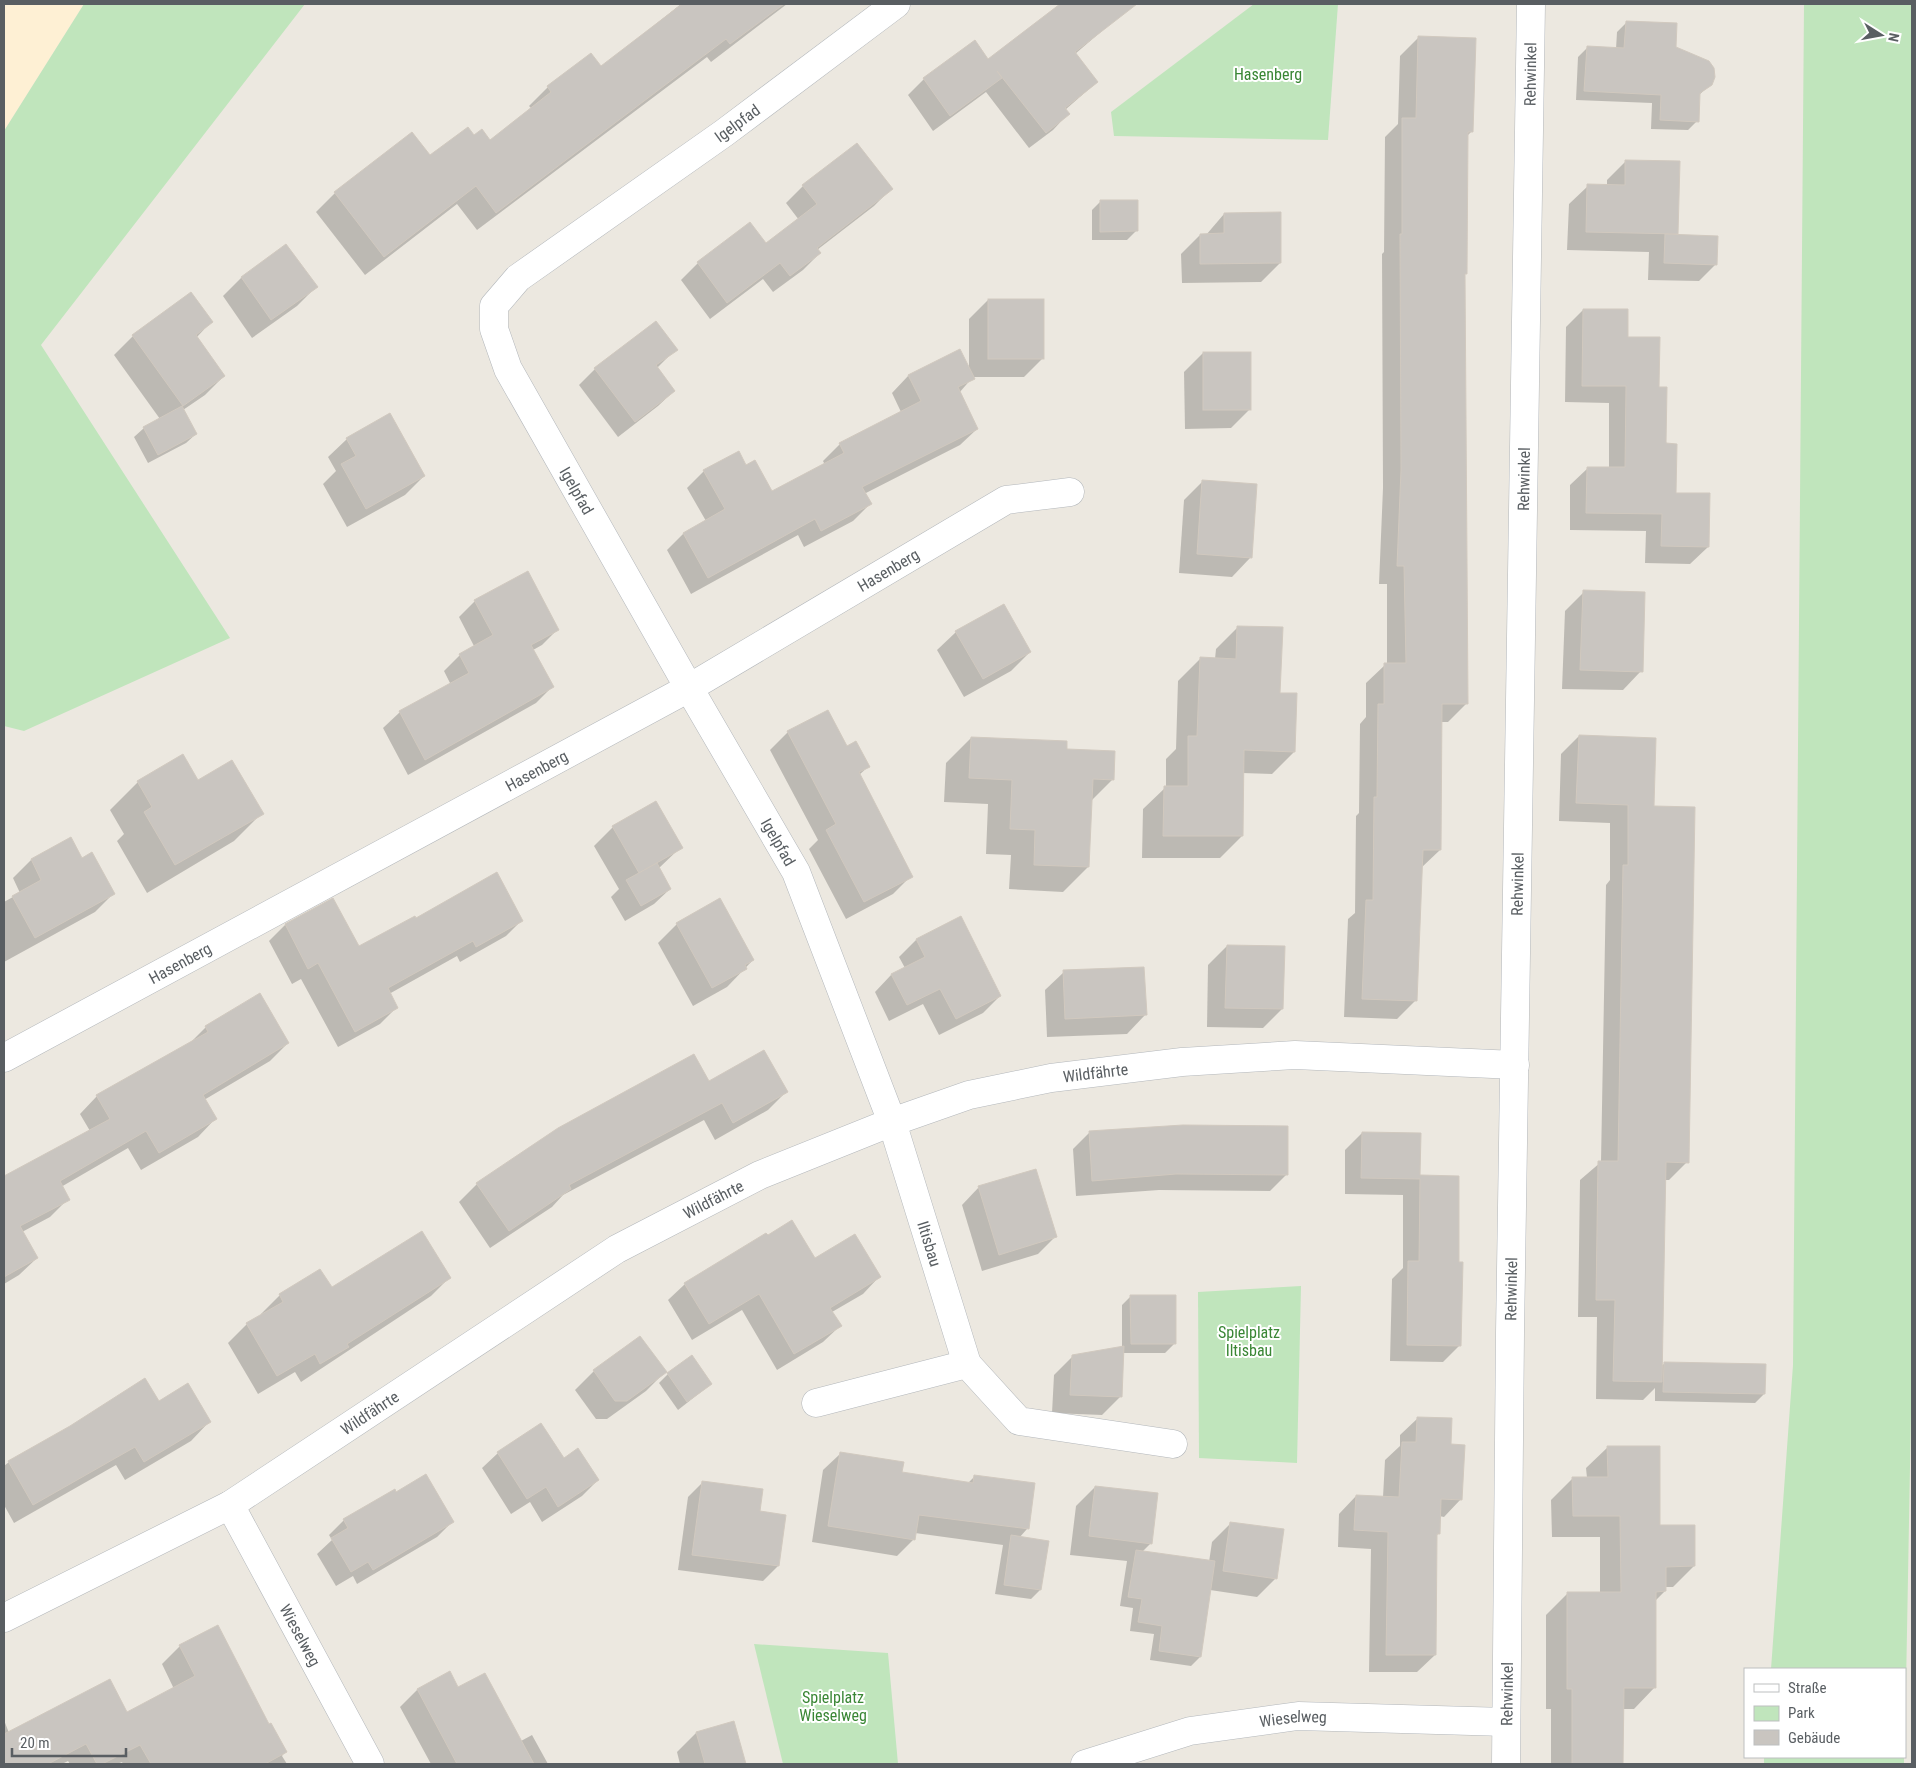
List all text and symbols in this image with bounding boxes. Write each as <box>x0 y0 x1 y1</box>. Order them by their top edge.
north arrow <box>1856 10 1906 60</box>
text: N <box>1885 32 1902 43</box>
street label: Rehwinkel <box>1520 42 1540 106</box>
park label: Hasenberg <box>1234 65 1302 84</box>
street label: Igelpfad <box>711 101 764 146</box>
street label: Rehwinkel <box>1514 447 1534 511</box>
street label: Igelpfad <box>556 464 598 518</box>
street label: Hasenberg <box>854 545 922 596</box>
street label: Hasenberg <box>502 746 571 795</box>
street label: Igelpfad <box>757 815 799 869</box>
street label: Rehwinkel <box>1508 852 1528 916</box>
street label: Hasenberg <box>146 939 215 988</box>
street label: Wildfährte <box>1062 1060 1129 1086</box>
street label: Wildfährte <box>680 1176 747 1223</box>
street label: Iltisbau <box>913 1219 945 1269</box>
street label: Rehwinkel <box>1501 1257 1521 1321</box>
park label: Spielplatz Iltisbau <box>1218 1323 1280 1360</box>
street label: Wildfährte <box>337 1387 402 1439</box>
street label: Wieselweg <box>276 1601 324 1670</box>
street label: Rehwinkel <box>1497 1662 1517 1726</box>
legend <box>1744 1668 1906 1758</box>
text: Straße <box>1788 1679 1827 1697</box>
park label: Spielplatz Wieselweg <box>799 1688 867 1725</box>
text: Park <box>1788 1704 1815 1722</box>
street label: Wieselweg <box>1258 1707 1327 1731</box>
scale bar <box>12 1726 126 1758</box>
text: Gebäude <box>1788 1729 1840 1747</box>
text: 20 m <box>20 1734 50 1752</box>

